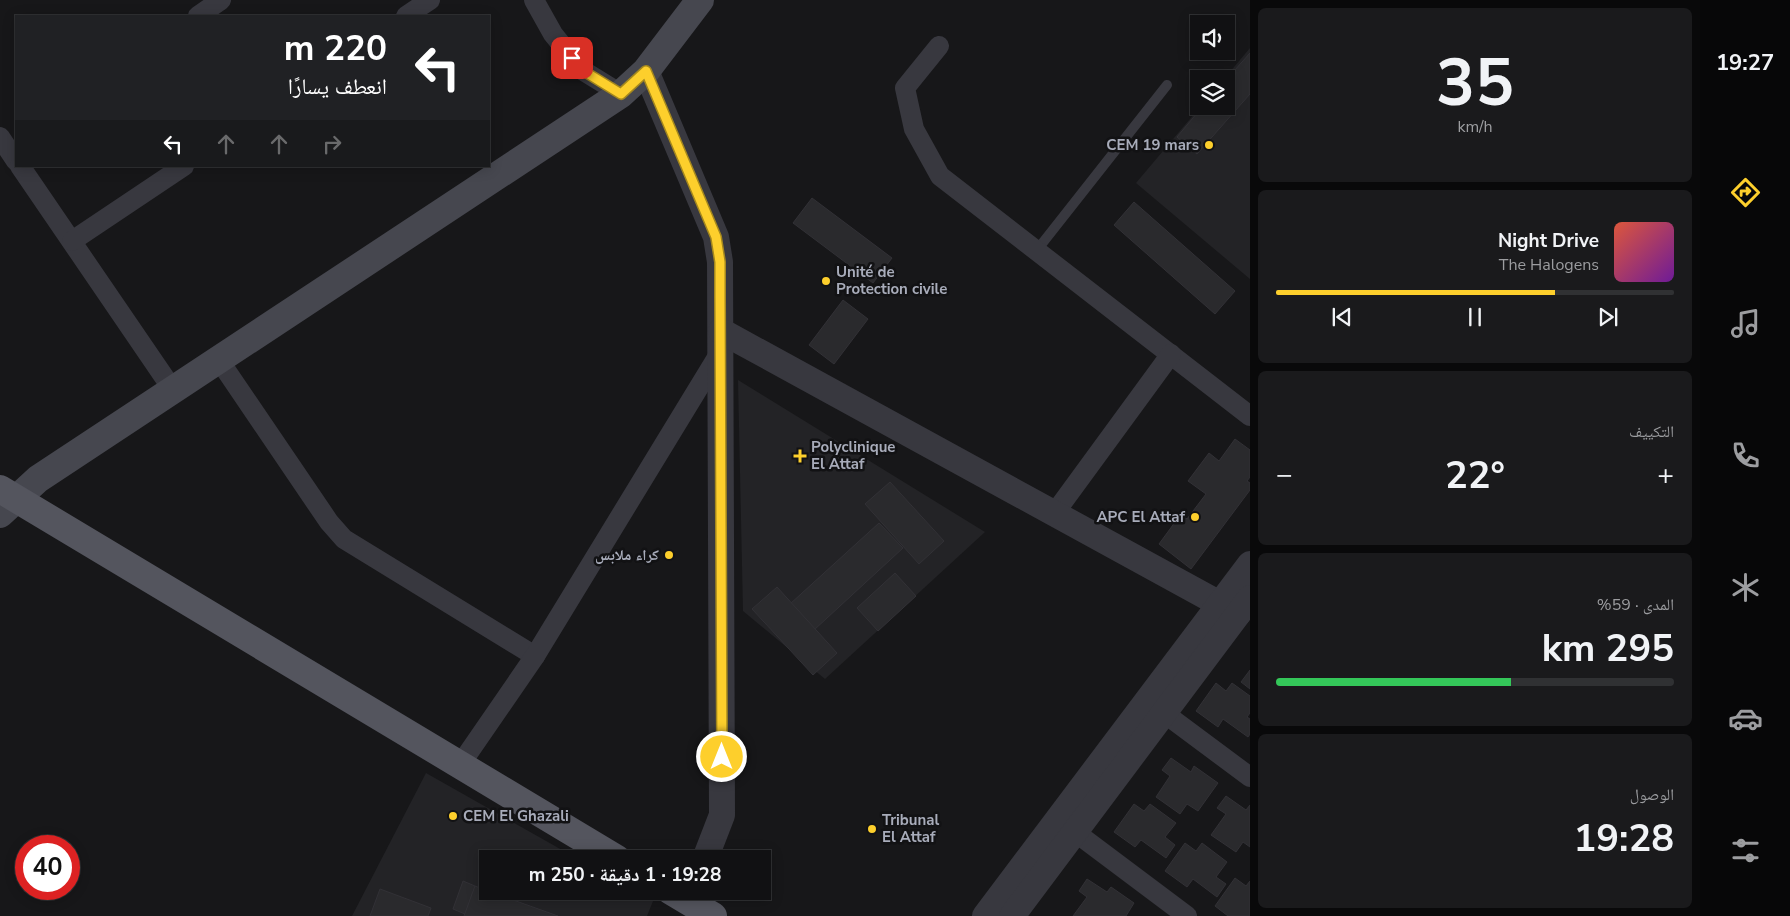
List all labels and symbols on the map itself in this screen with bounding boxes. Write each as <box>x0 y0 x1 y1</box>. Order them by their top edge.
pin <box>551 37 593 79</box>
place label: CEM 19 mars <box>1106 135 1199 155</box>
marker: CEM 19 mars <box>1203 139 1215 151</box>
place label: Unité de Protection civile <box>836 262 947 299</box>
marker: Unité de Protection civile <box>820 275 832 287</box>
place label: Polyclinique El Attaf <box>811 437 895 474</box>
marker: Polyclinique El Attaf <box>793 449 807 463</box>
place label: APC El Attaf <box>1096 507 1186 527</box>
marker: APC El Attaf <box>1189 511 1201 523</box>
place label: كراء ملابس <box>595 545 659 565</box>
marker: كراء ملابس <box>663 549 675 561</box>
position arrow <box>695 730 747 782</box>
place label: CEM El Ghazali <box>463 806 569 826</box>
marker: CEM El Ghazali <box>447 810 459 822</box>
place label: Tribunal El Attaf <box>882 810 940 847</box>
marker: Tribunal El Attaf <box>866 823 878 835</box>
speed limit sign: 40 <box>15 835 80 900</box>

